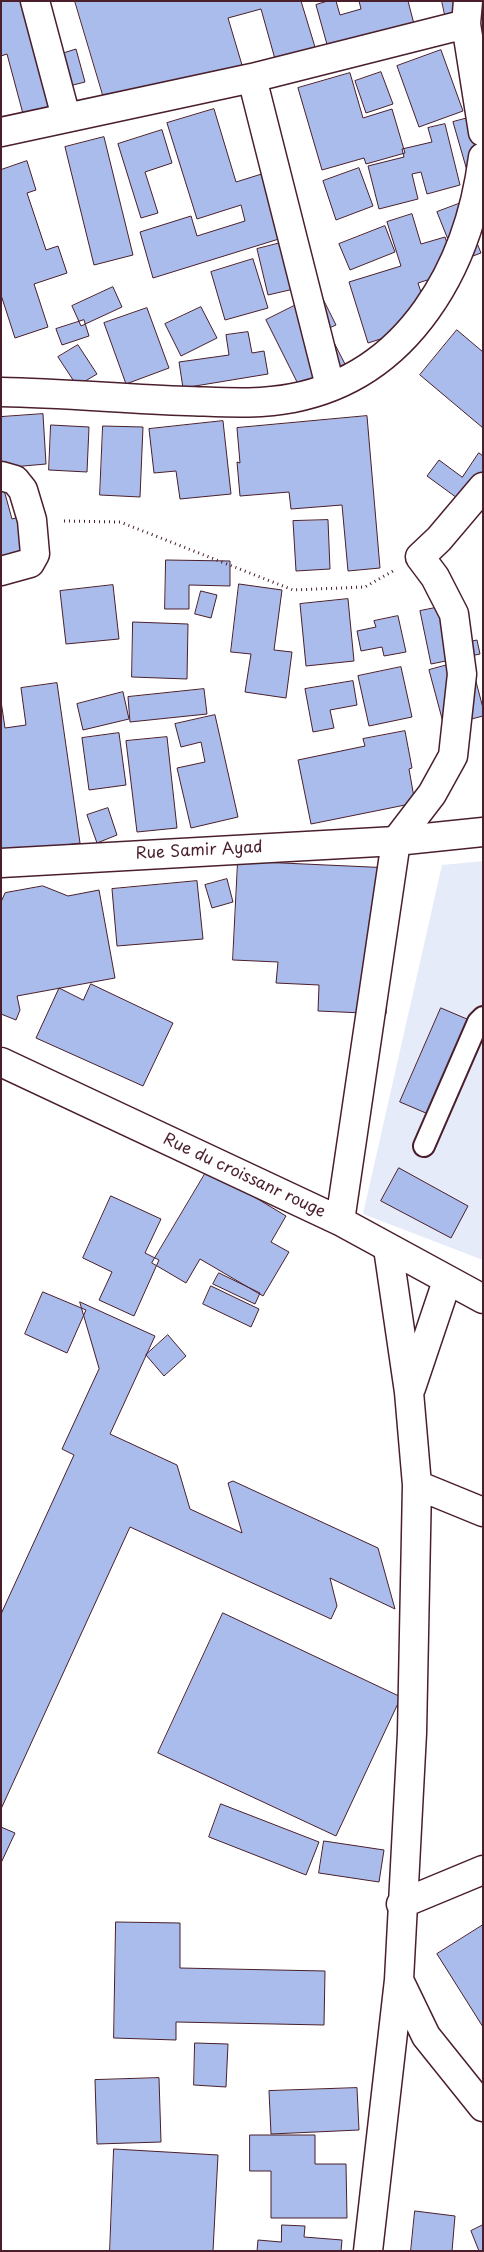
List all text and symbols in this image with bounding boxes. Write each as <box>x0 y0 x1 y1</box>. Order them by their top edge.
street label: Rue Samir Ayad <box>135 838 263 864</box>
street label: Rue du croissanr rouge <box>160 1130 328 1222</box>

